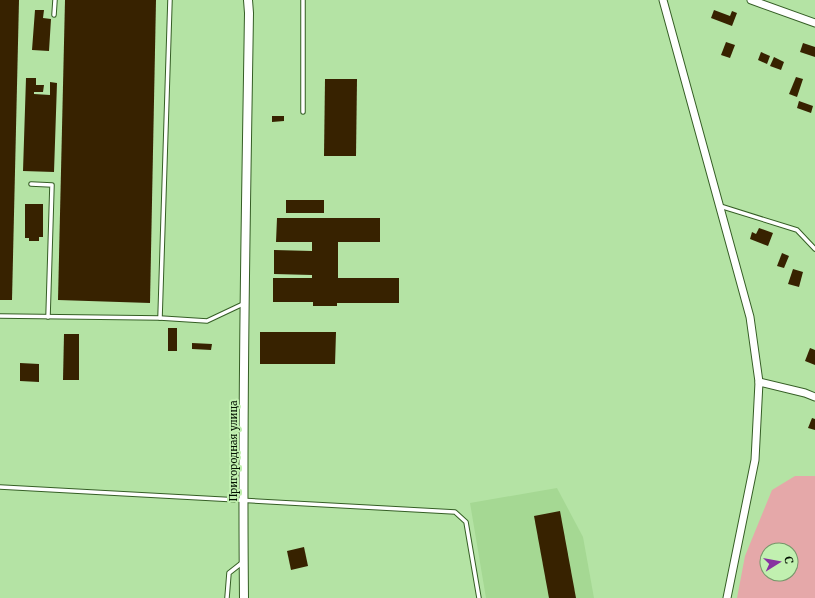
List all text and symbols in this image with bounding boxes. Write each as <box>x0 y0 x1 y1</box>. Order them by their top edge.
street label: Пригородная улица <box>227 400 240 502</box>
north arrow <box>759 542 799 582</box>
text: С <box>781 555 796 565</box>

